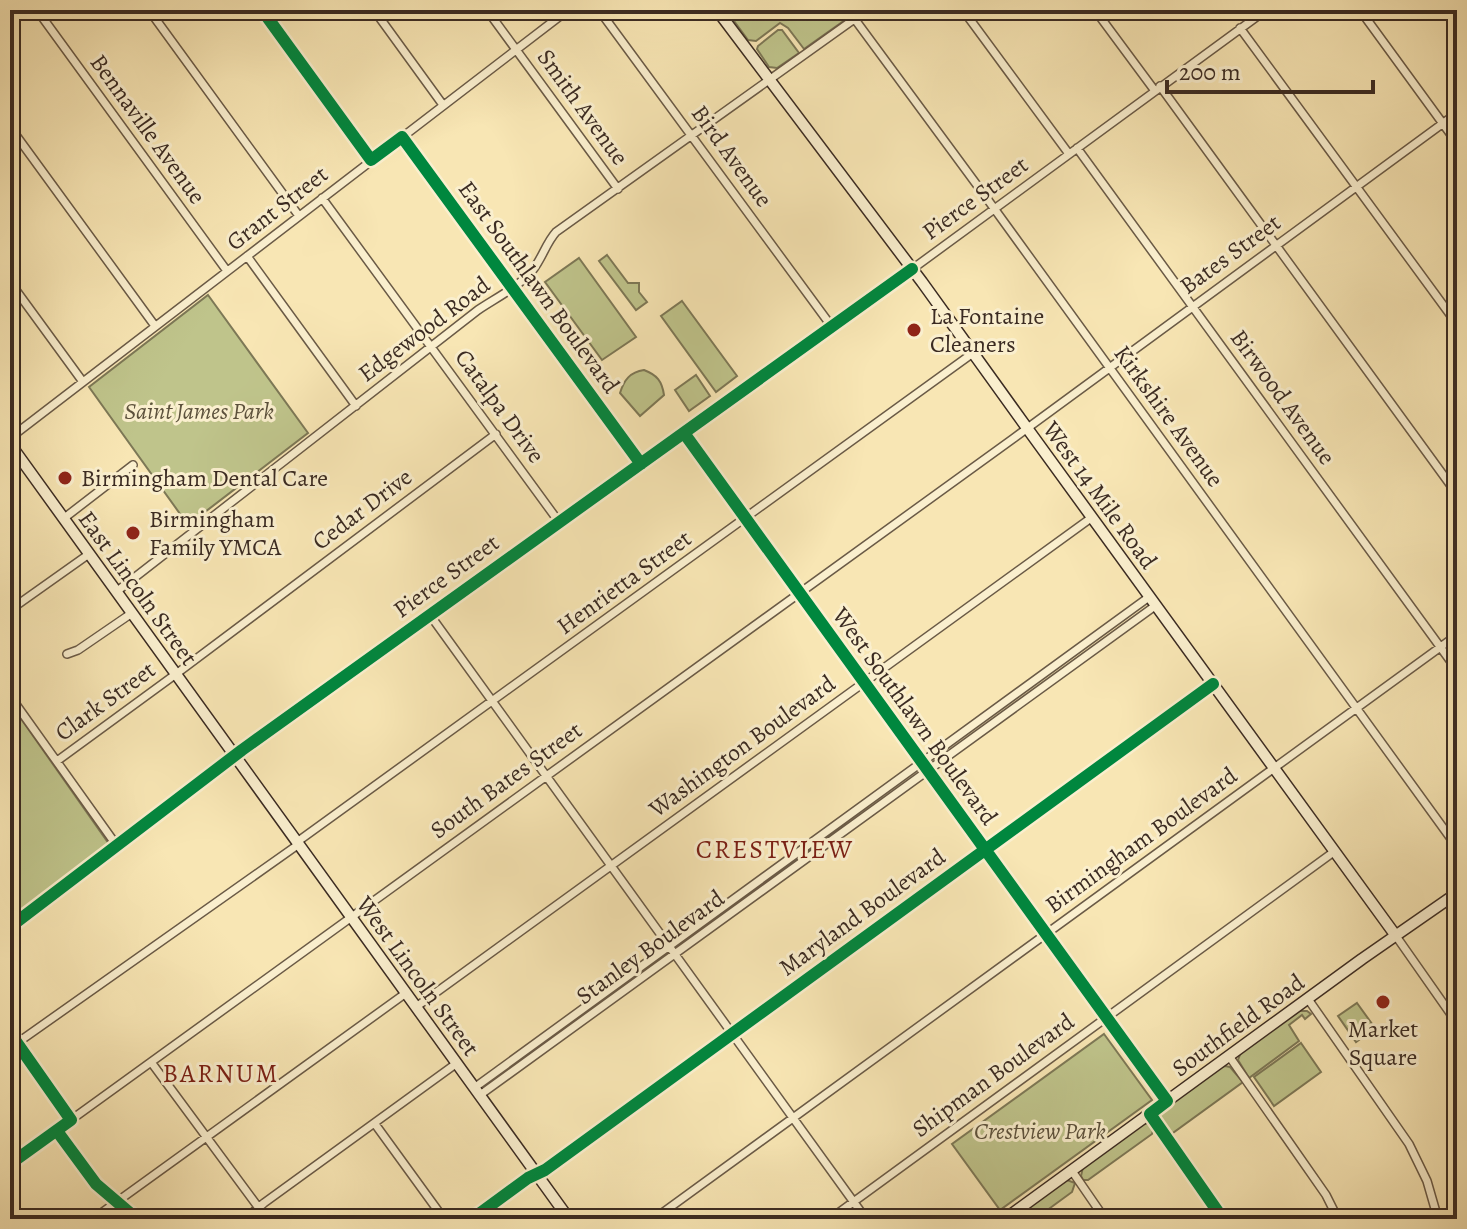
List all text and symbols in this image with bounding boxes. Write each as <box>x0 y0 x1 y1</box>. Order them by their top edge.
street label: Smith Avenue <box>530 43 636 171</box>
scale bar <box>1167 44 1373 94</box>
street label: Bennaville Avenue <box>83 48 213 210</box>
text: 200 m <box>1179 56 1241 88</box>
street label: Bird Avenue <box>684 98 780 214</box>
street label: Pierce Street <box>916 149 1035 247</box>
street label: Grant Street <box>220 158 334 258</box>
street label: East Southlawn Boulevard <box>451 174 627 400</box>
street label: Bates Street <box>1173 206 1287 302</box>
street label: Edgewood Road <box>352 269 497 389</box>
place label: La Fontaine Cleaners <box>930 300 1044 360</box>
marker: La Fontaine Cleaners <box>905 321 923 339</box>
street label: Birwood Avenue <box>1223 323 1343 471</box>
street label: Kirkshire Avenue <box>1107 339 1231 493</box>
street label: Catalpa Drive <box>448 343 552 469</box>
park label: Saint James Park <box>124 395 274 427</box>
street label: West 14 Mile Road <box>1035 414 1165 576</box>
street label: Cedar Drive <box>306 461 418 557</box>
place label: Birmingham Dental Care <box>81 462 328 494</box>
marker: Birmingham Dental Care <box>56 469 74 487</box>
place label: Birmingham Family YMCA <box>149 503 282 563</box>
street label: East Lincoln Street <box>71 504 205 672</box>
street label: Henrietta Street <box>550 522 698 642</box>
marker: Birmingham Family YMCA <box>124 524 142 542</box>
street label: Pierce Street <box>387 527 506 625</box>
street label: West Southlawn Boulevard <box>824 600 1005 831</box>
street label: Clark Street <box>48 654 162 748</box>
street label: Washington Boulevard <box>642 668 842 825</box>
street label: South Bates Street <box>424 714 588 846</box>
street label: Birmingham Boulevard <box>1039 760 1243 920</box>
district label: CRESTVIEW <box>696 832 854 867</box>
street label: Maryland Boulevard <box>772 841 952 983</box>
street label: Stanley Boulevard <box>569 882 731 1012</box>
street label: West Lincoln Street <box>349 889 487 1062</box>
street label: Southfield Road <box>1165 966 1311 1084</box>
marker: Market Square <box>1374 993 1392 1011</box>
street label: Shipman Boulevard <box>906 1005 1080 1145</box>
place label: Market Square <box>1348 1013 1418 1073</box>
district label: BARNUM <box>162 1056 280 1091</box>
park label: Crestview Park <box>974 1115 1106 1147</box>

